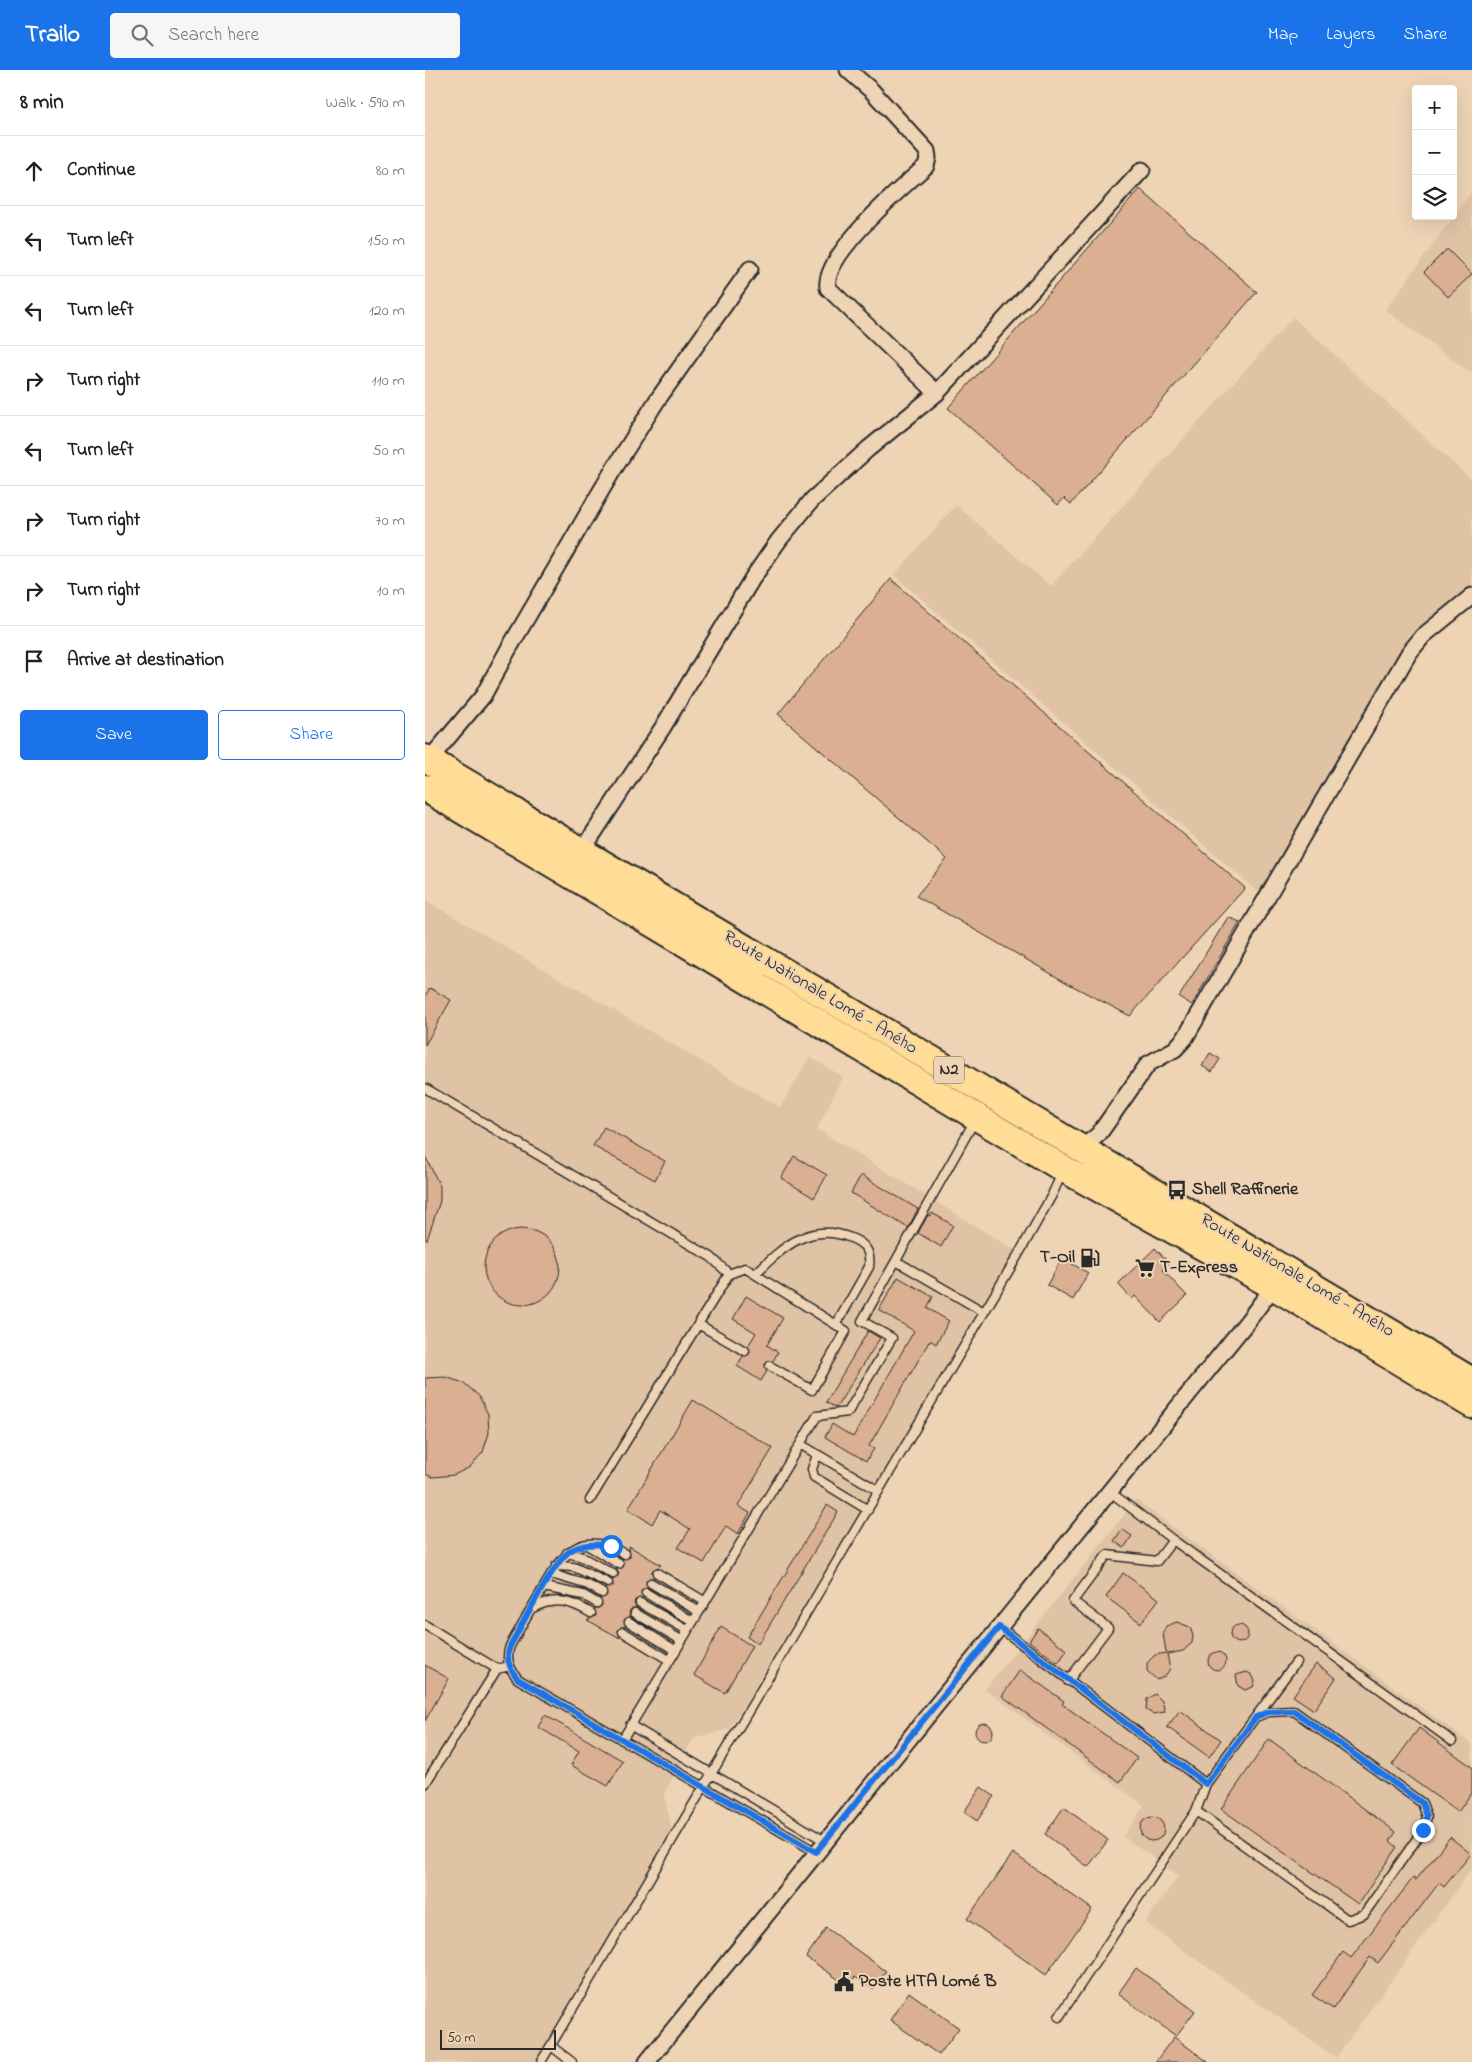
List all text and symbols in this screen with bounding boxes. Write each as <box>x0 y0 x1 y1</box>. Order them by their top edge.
search box <box>110 13 460 58</box>
text: Trailo <box>25 18 80 53</box>
icon: search <box>128 21 156 49</box>
text: Search here <box>168 22 259 49</box>
text: Map <box>1268 22 1298 48</box>
text: Layers <box>1326 22 1376 48</box>
text: Share <box>1404 22 1447 48</box>
map controls <box>1412 85 1457 220</box>
button: + <box>1412 85 1457 130</box>
text: 8 min <box>20 88 64 118</box>
text: Walk · 590 m <box>326 91 405 115</box>
button: − <box>1412 130 1457 175</box>
icon: ahead <box>20 157 48 185</box>
text: Continue <box>67 157 135 184</box>
text: 80 m <box>376 159 405 183</box>
button: layers <box>1412 175 1457 220</box>
icon: left <box>20 227 48 255</box>
text: Turn left <box>67 227 134 254</box>
text: 150 m <box>367 229 405 253</box>
icon: left <box>20 297 48 325</box>
text: Turn left <box>67 297 134 324</box>
text: 120 m <box>369 299 405 323</box>
icon: right <box>20 367 48 395</box>
text: Turn right <box>67 367 140 394</box>
text: 110 m <box>371 369 405 393</box>
icon: left <box>20 437 48 465</box>
text: Turn left <box>67 437 134 464</box>
text: 50 m <box>373 439 405 463</box>
icon: right <box>20 507 48 535</box>
text: Turn right <box>67 507 140 534</box>
text: 70 m <box>375 509 405 533</box>
icon: right <box>20 577 48 605</box>
text: Turn right <box>67 577 140 604</box>
text: 10 m <box>377 579 405 603</box>
icon: arrive <box>20 647 48 675</box>
text: Arrive at destination <box>67 647 224 674</box>
button: Save <box>20 710 208 760</box>
button: Share <box>218 710 405 760</box>
street label: Route Nationale Lomé - Aného <box>718 925 922 1061</box>
road number: N2 <box>934 1056 964 1084</box>
place label: Shell Raffinerie <box>1192 1177 1299 1203</box>
bus stop icon: Shell Raffinerie <box>1166 1179 1188 1201</box>
street label: Route Nationale Lomé - Aného <box>1195 1208 1399 1344</box>
place label: T-Oil <box>1040 1245 1075 1271</box>
fuel station icon: T-Oil <box>1079 1247 1101 1269</box>
place label: T-Express <box>1160 1255 1238 1281</box>
supermarket icon: T-Express <box>1134 1257 1156 1279</box>
route start <box>600 1535 623 1558</box>
route end <box>1412 1819 1435 1842</box>
place label: Poste HTA Lomé B <box>859 1969 997 1995</box>
public building icon: Poste HTA Lomé B <box>833 1971 855 1993</box>
scale bar <box>440 2027 556 2050</box>
text: 50 m <box>447 2028 475 2049</box>

